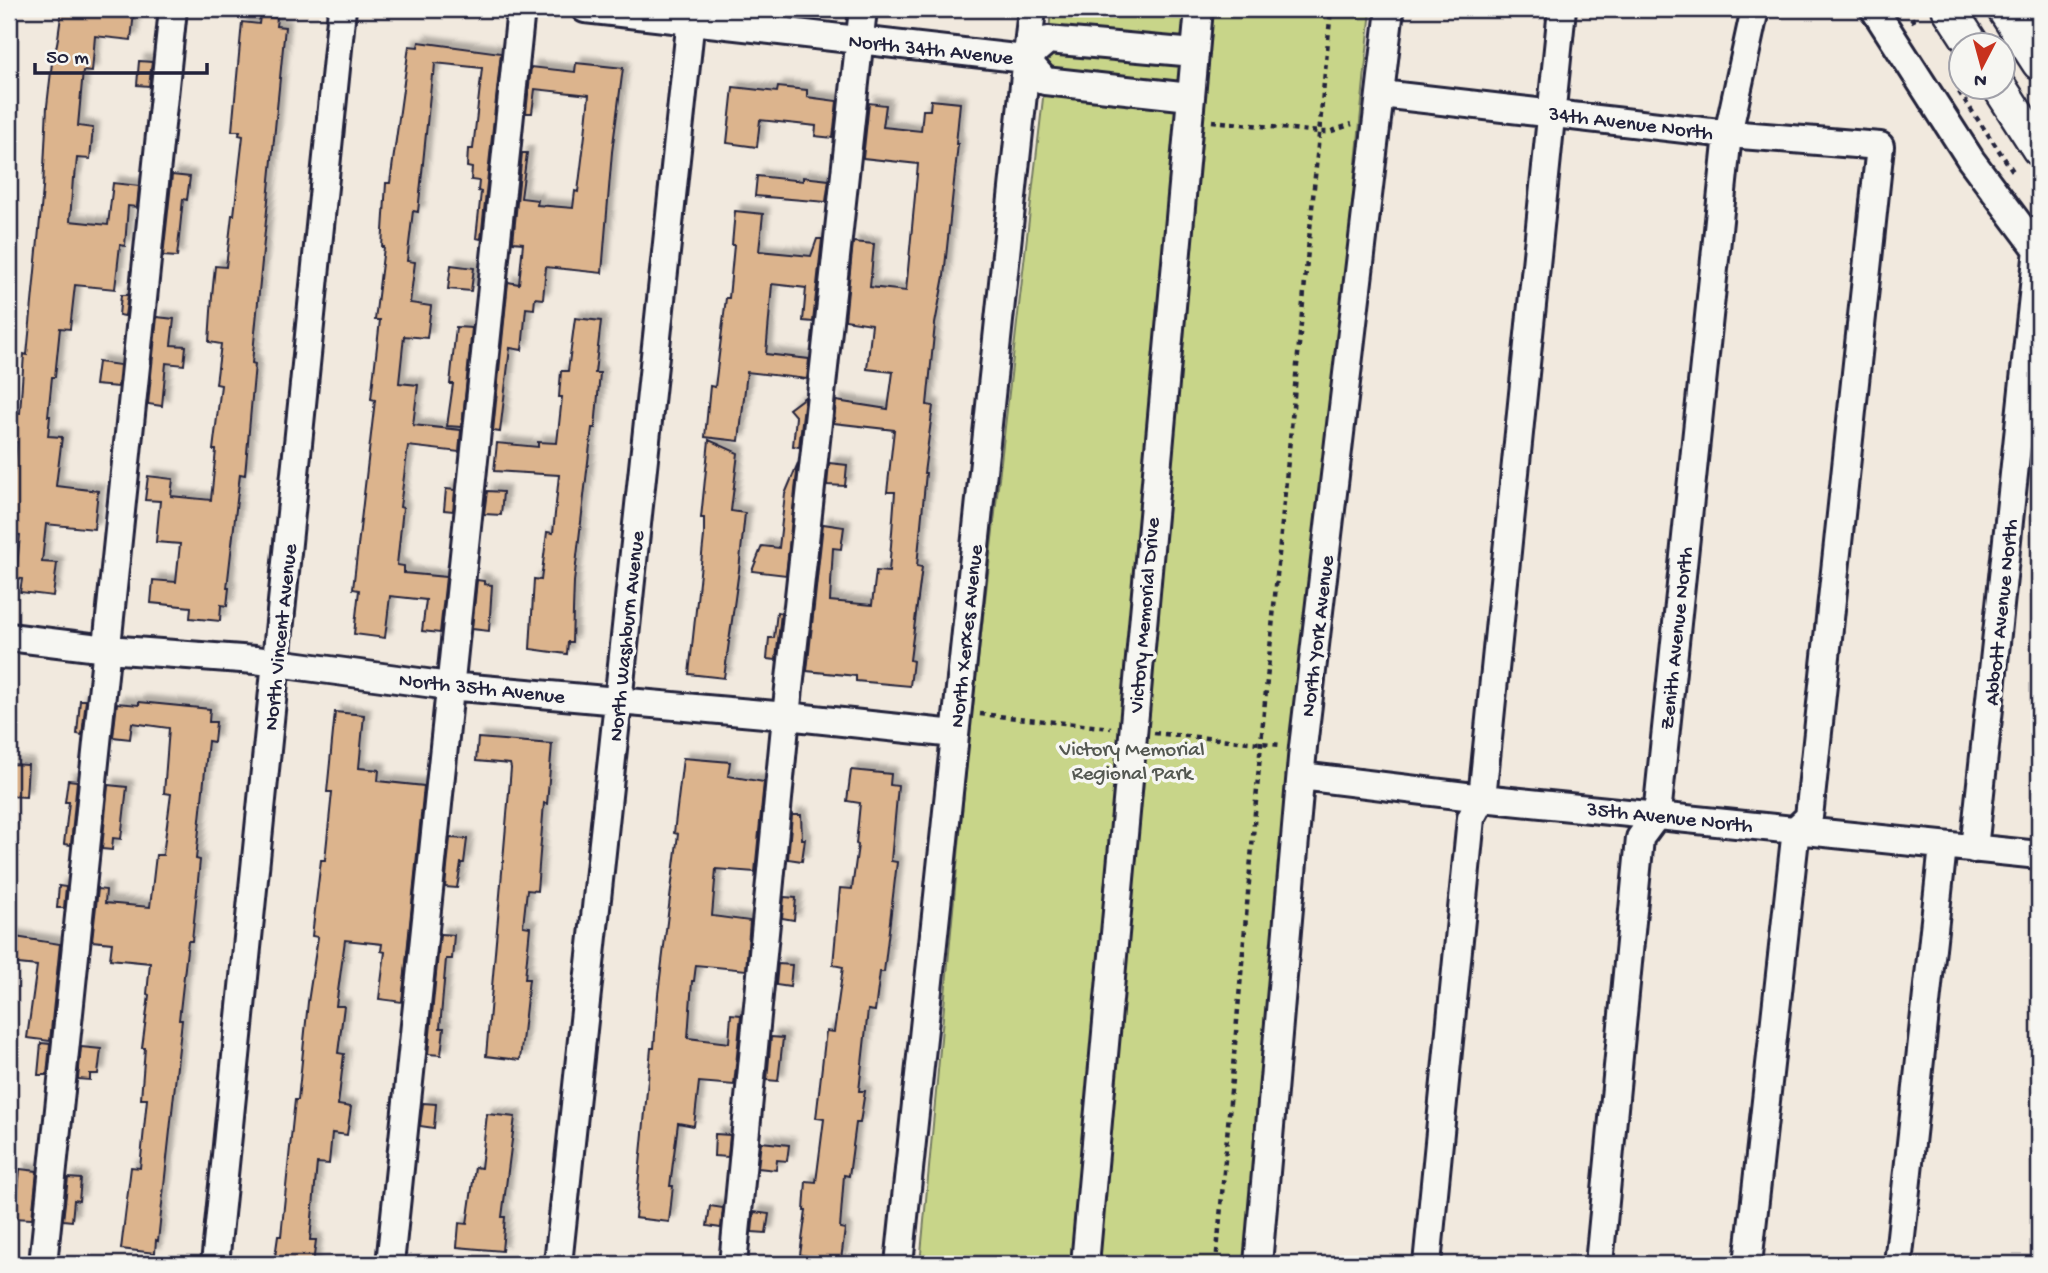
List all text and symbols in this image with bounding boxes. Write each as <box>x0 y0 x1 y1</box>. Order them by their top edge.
street label: North 34th Avenue <box>847 30 1015 73</box>
scale bar <box>35 32 206 76</box>
north arrow <box>1946 32 2016 102</box>
text: 50 m <box>46 47 89 72</box>
text: N <box>1973 67 1988 92</box>
street label: 34th Avenue North <box>1546 103 1714 148</box>
street label: Victory Memorial Drive <box>1125 516 1168 715</box>
street label: Abbott Avenue North <box>1981 518 2026 707</box>
street label: North Washburn Avenue <box>605 529 652 743</box>
street label: North Vincent Avenue <box>260 542 305 732</box>
street label: North Xerxes Avenue <box>946 542 991 729</box>
street label: Zenith Avenue North <box>1656 546 1701 731</box>
street label: North York Avenue <box>1297 553 1342 719</box>
street label: North 35th Avenue <box>397 669 567 712</box>
park label: Victory Memorial Regional Park <box>1058 739 1205 788</box>
street label: 35th Avenue North <box>1584 798 1754 841</box>

